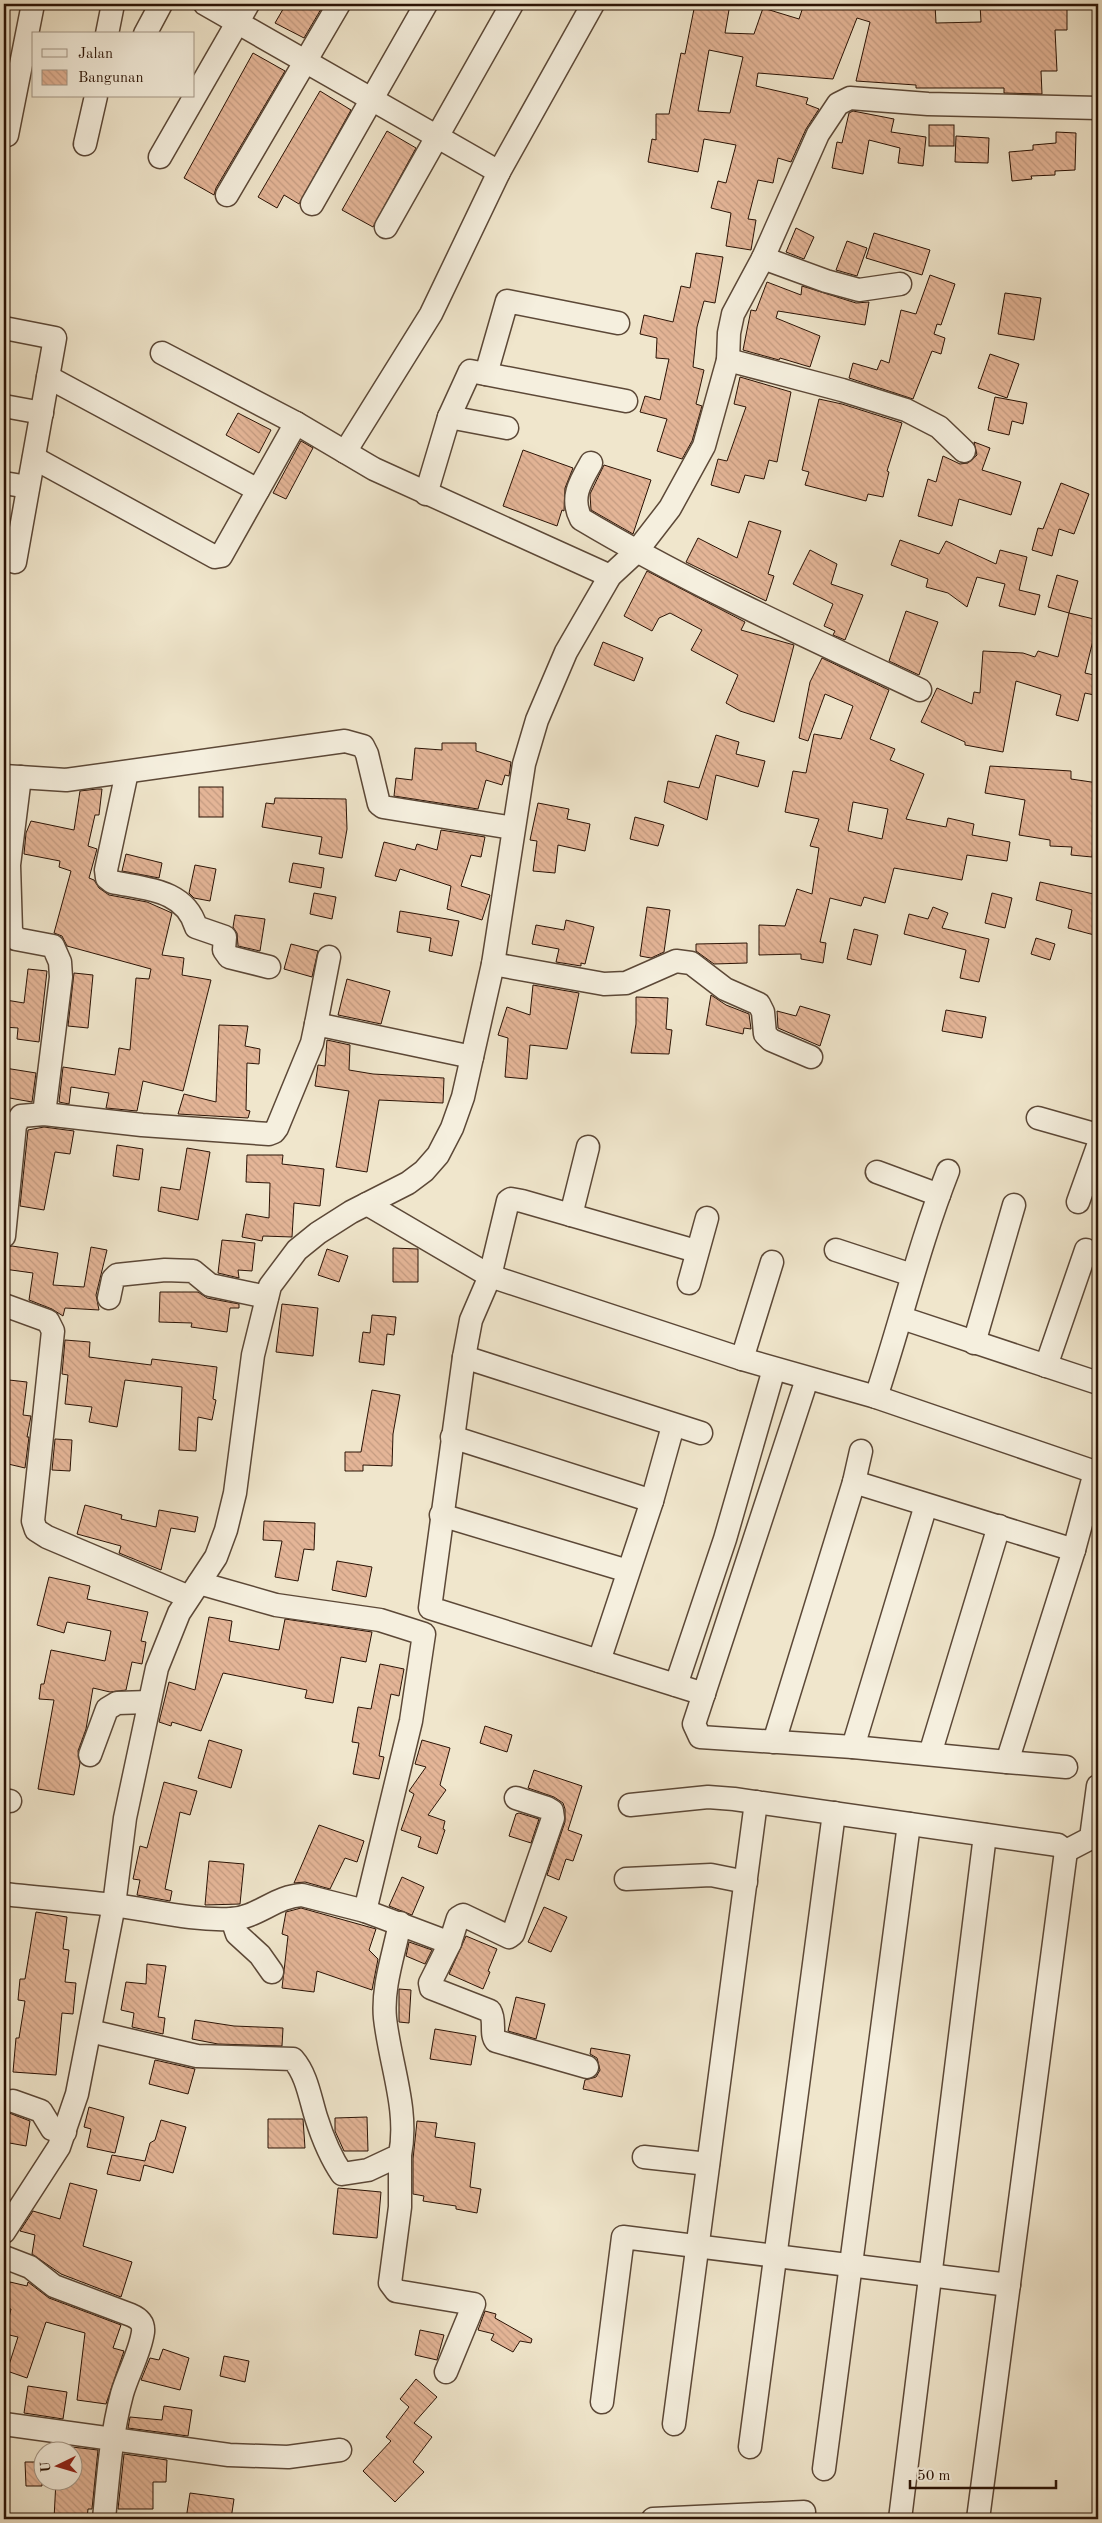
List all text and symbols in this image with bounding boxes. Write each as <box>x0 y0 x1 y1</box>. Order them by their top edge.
legend <box>32 32 195 98</box>
text: Jalan <box>78 47 113 62</box>
text: Bangunan <box>78 71 144 86</box>
north arrow <box>32 2440 82 2490</box>
scale bar <box>910 2458 1056 2490</box>
text: U <box>39 2461 54 2473</box>
text: 50 m <box>917 2469 951 2484</box>

